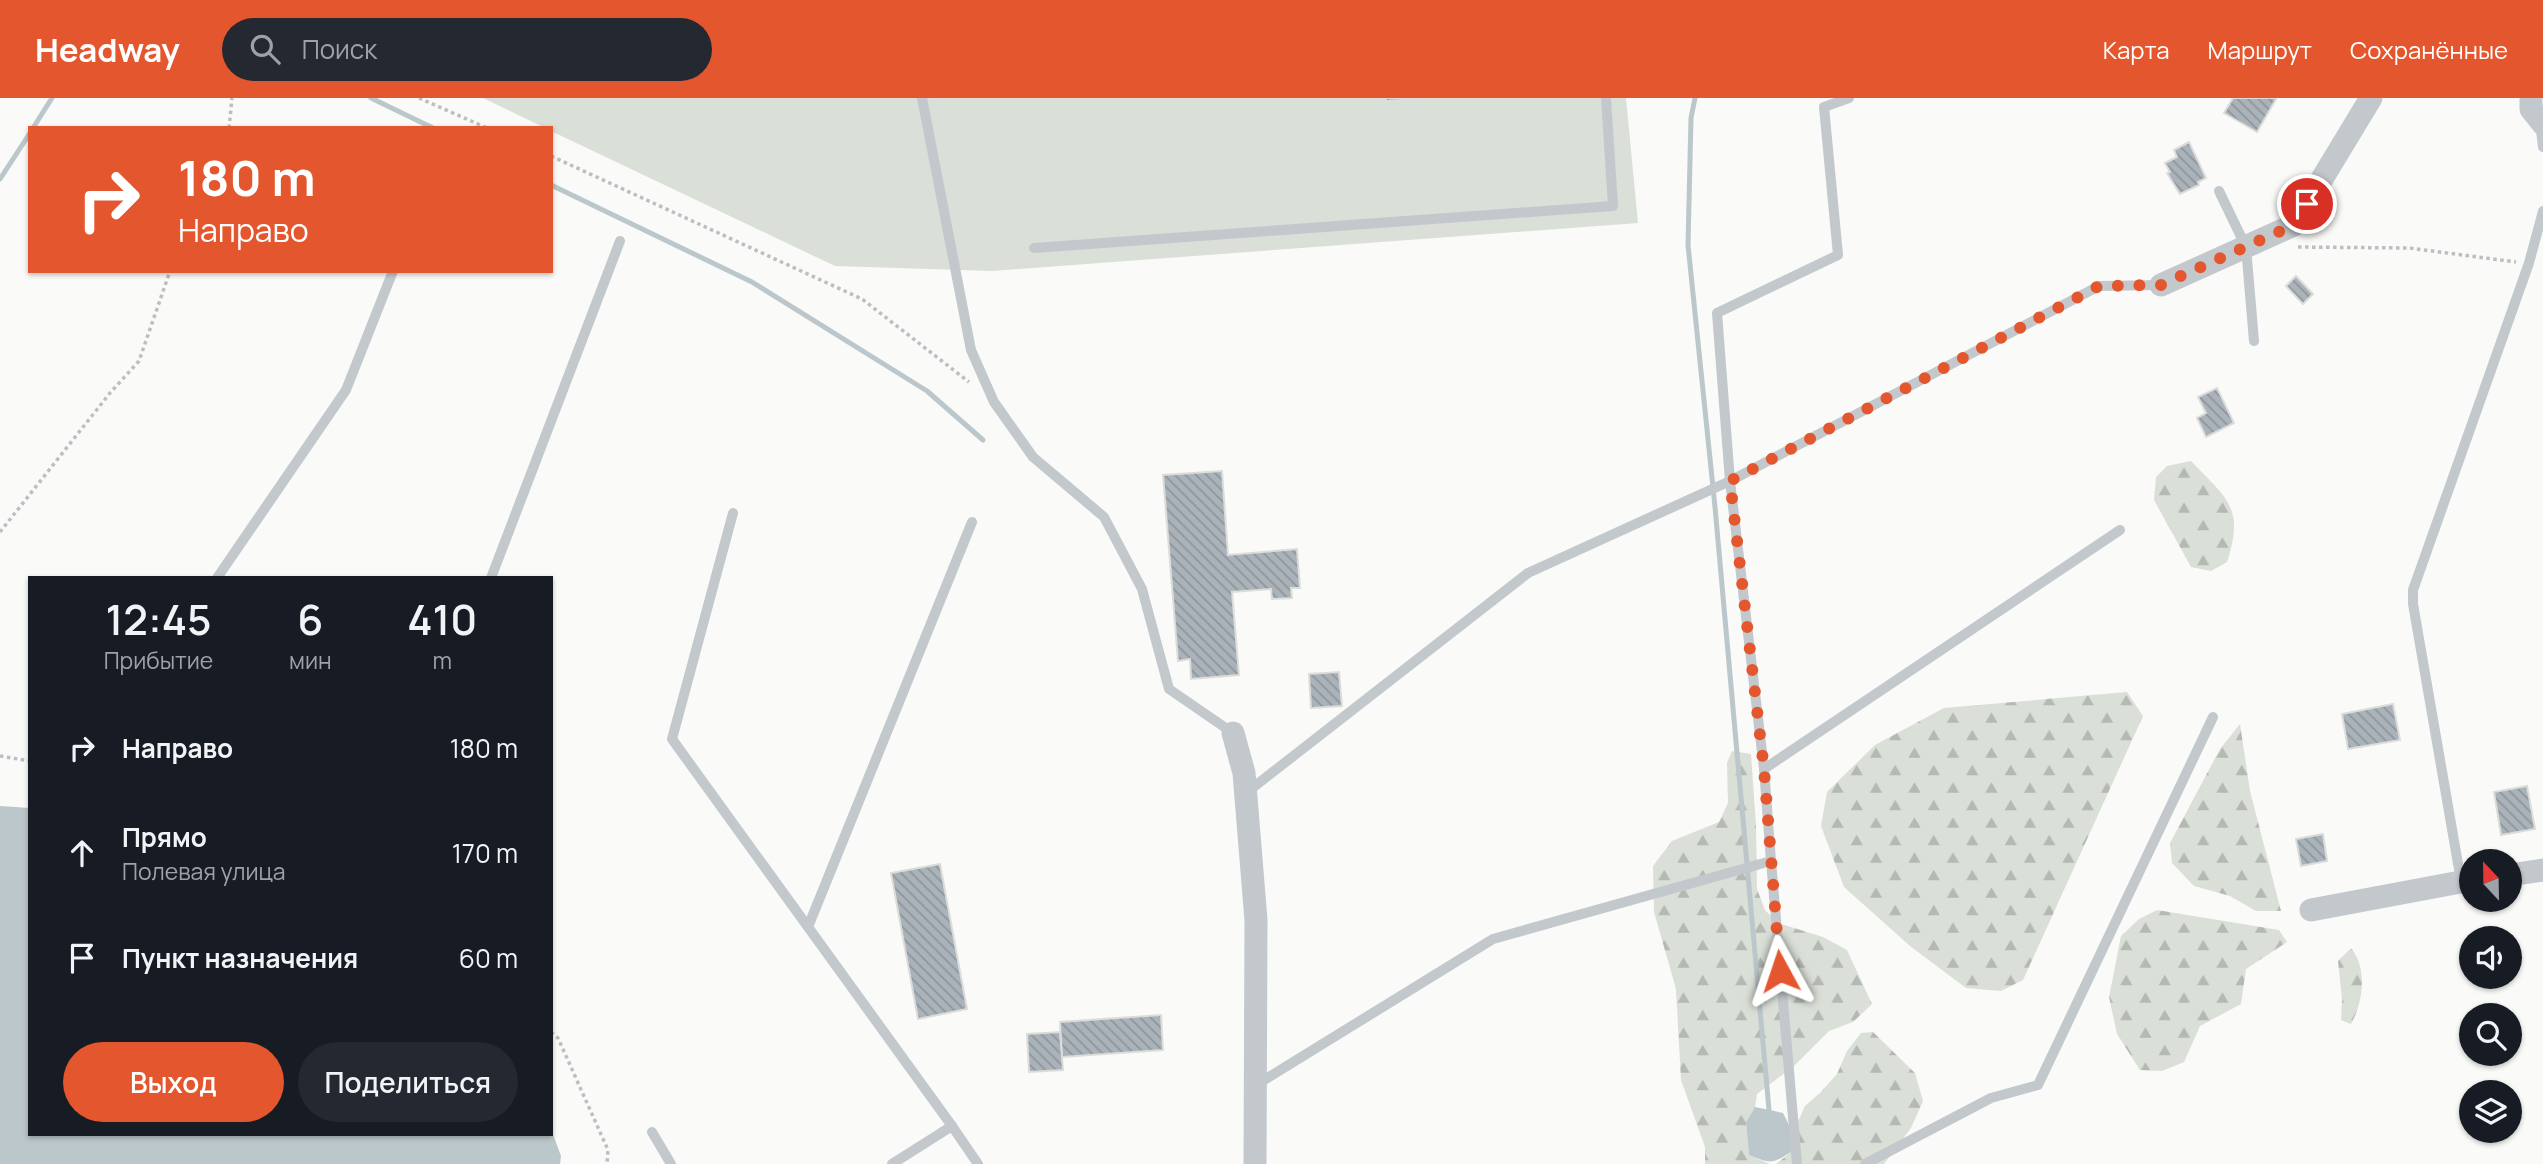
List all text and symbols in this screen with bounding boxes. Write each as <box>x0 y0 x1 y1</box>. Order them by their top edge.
search box <box>222 18 712 81</box>
text: Headway <box>35 27 180 72</box>
icon: search <box>246 30 284 68</box>
text: Поиск <box>302 31 377 67</box>
text: Карта <box>2103 33 2170 66</box>
text: Маршрут <box>2208 33 2312 66</box>
text: Сохранённые <box>2350 33 2508 66</box>
text: 180 m <box>178 144 316 211</box>
icon: right <box>63 154 154 245</box>
pin <box>2277 174 2337 234</box>
icon: arrive <box>2288 185 2326 223</box>
text: Направо <box>178 208 309 252</box>
text: 12:45 <box>106 590 211 648</box>
text: 6 <box>297 590 323 648</box>
text: 410 <box>407 590 477 648</box>
text: Прибытие <box>104 644 213 676</box>
text: мин <box>289 644 332 676</box>
text: m <box>433 644 452 676</box>
icon: right <box>63 729 101 767</box>
text: Направо <box>122 730 233 766</box>
text: 180 m <box>450 730 518 766</box>
text: Прямо <box>122 819 207 855</box>
icon: ahead <box>63 834 101 872</box>
text: 170 m <box>452 835 518 871</box>
north arrow <box>2459 849 2522 912</box>
map controls <box>2459 849 2522 1143</box>
text: Полевая улица <box>122 855 286 887</box>
button: sound <box>2459 926 2522 989</box>
position arrow <box>1743 934 1817 1008</box>
icon: arrive <box>63 939 101 977</box>
text: Пункт назначения <box>122 940 358 976</box>
text: 60 m <box>459 940 518 976</box>
button: search <box>2459 1003 2522 1066</box>
button: Выход <box>63 1042 284 1122</box>
button: Поделиться <box>298 1042 518 1122</box>
button: layers <box>2459 1080 2522 1143</box>

